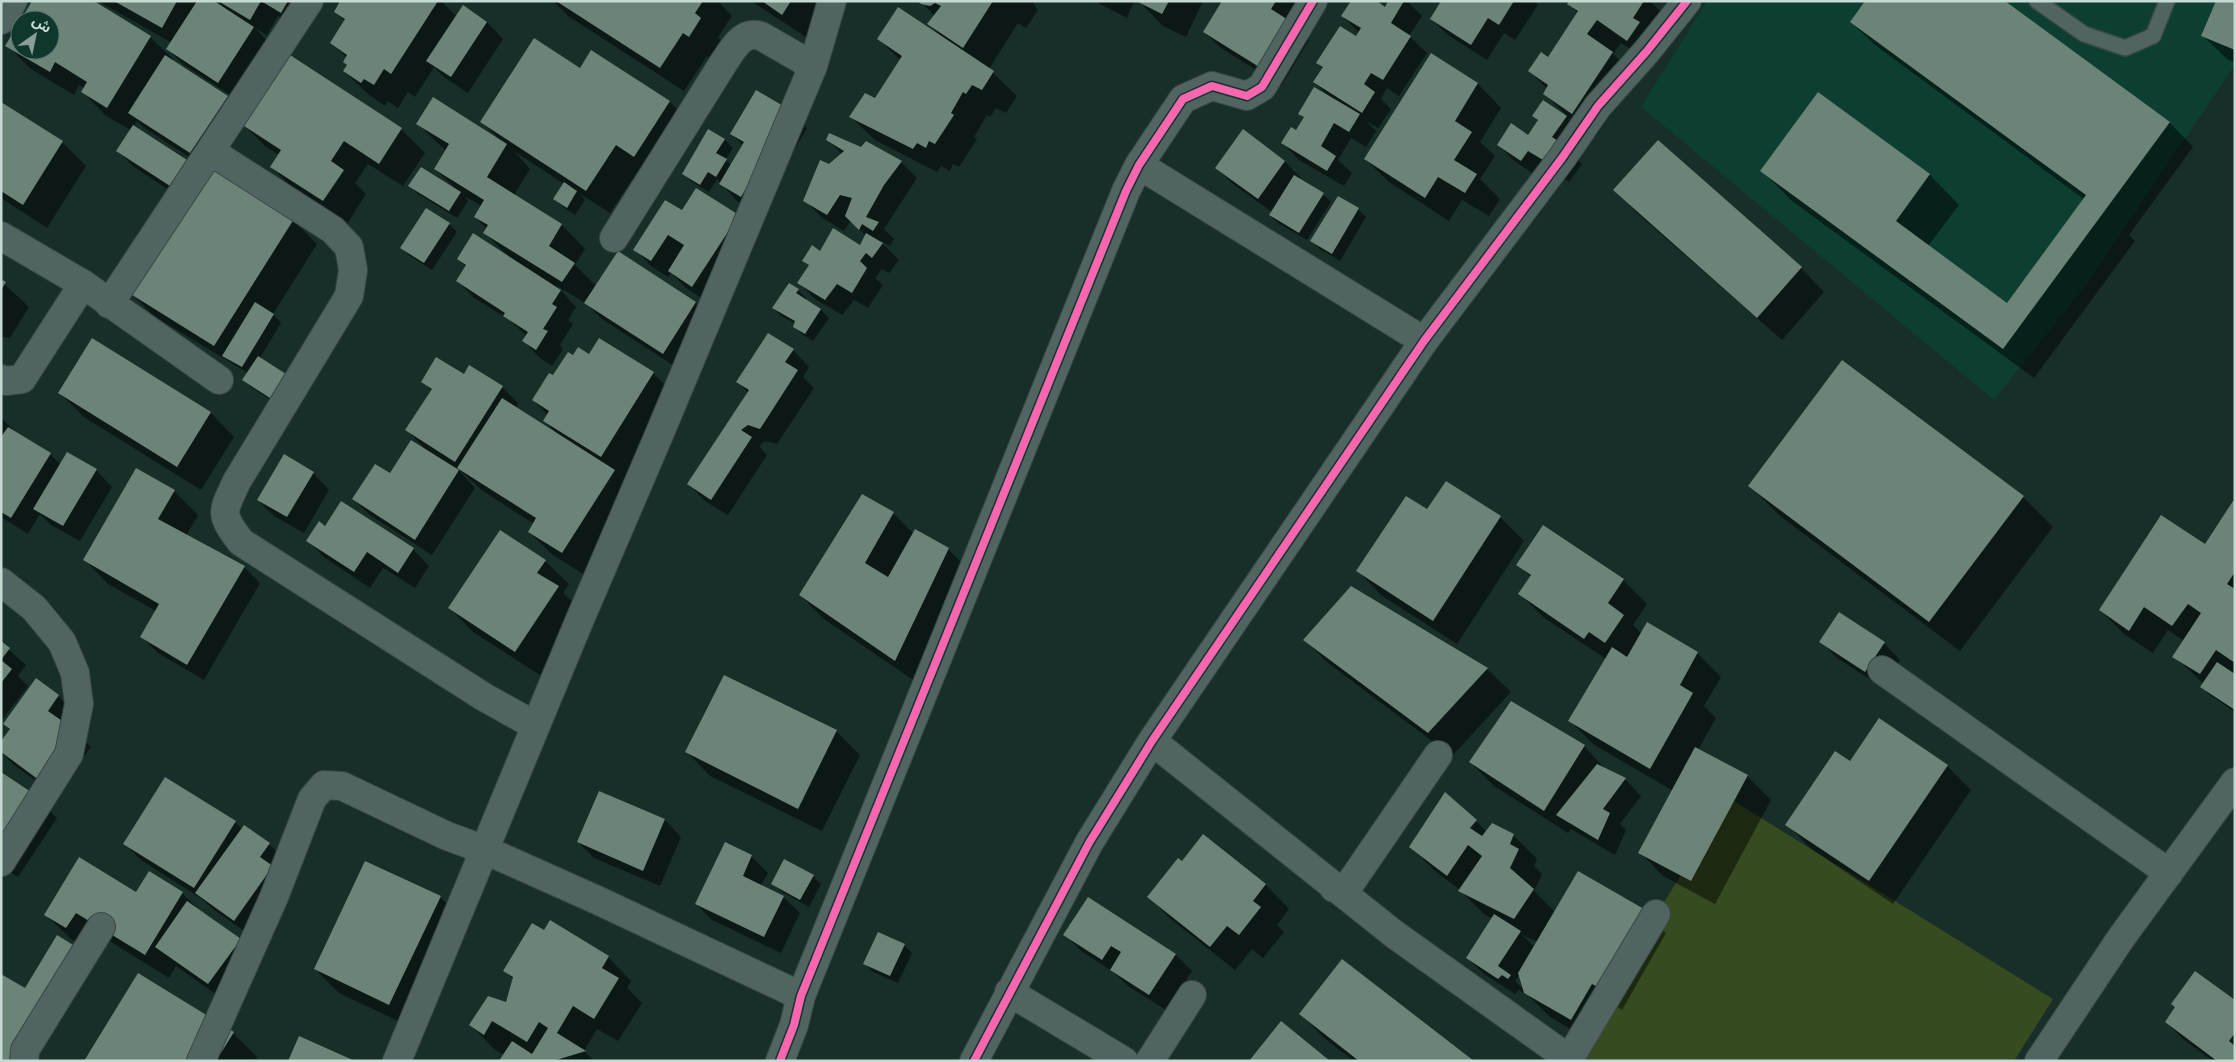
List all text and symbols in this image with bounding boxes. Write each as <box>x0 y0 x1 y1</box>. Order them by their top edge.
north arrow <box>10 10 60 60</box>
text: ش <box>29 13 54 38</box>

